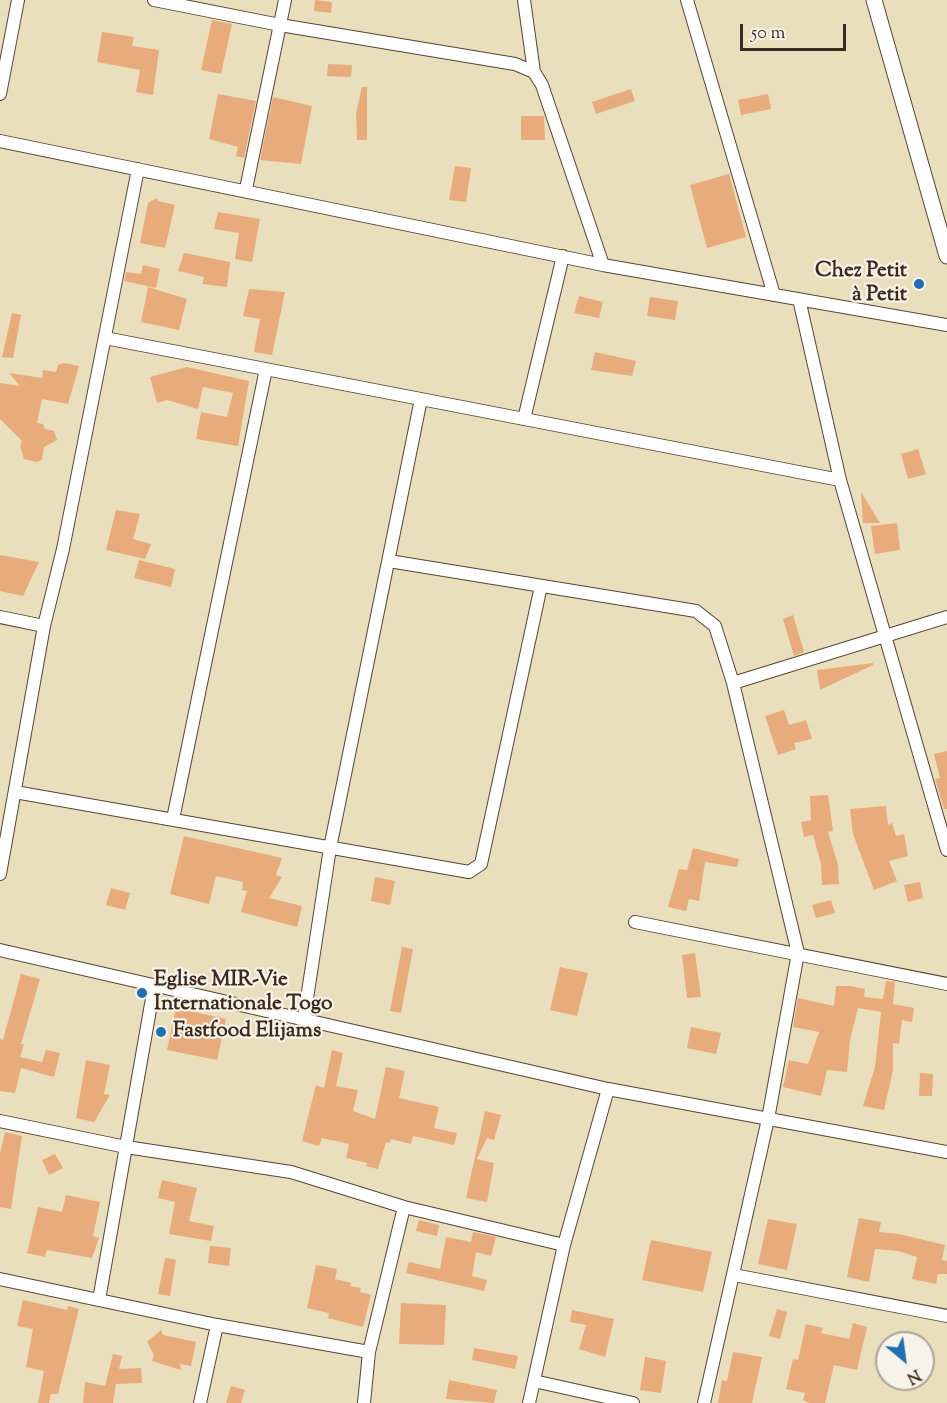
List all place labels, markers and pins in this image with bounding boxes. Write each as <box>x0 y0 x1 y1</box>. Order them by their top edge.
place label: Chez Petit à Petit <box>815 259 907 309</box>
marker: Chez Petit à Petit <box>912 277 926 291</box>
place label: Eglise MIR-Vie Internationale Togo <box>154 968 332 1018</box>
marker: Eglise MIR-Vie Internationale Togo <box>135 986 149 1000</box>
place label: Fastfood Elijams <box>173 1019 321 1045</box>
marker: Fastfood Elijams <box>154 1025 168 1039</box>

